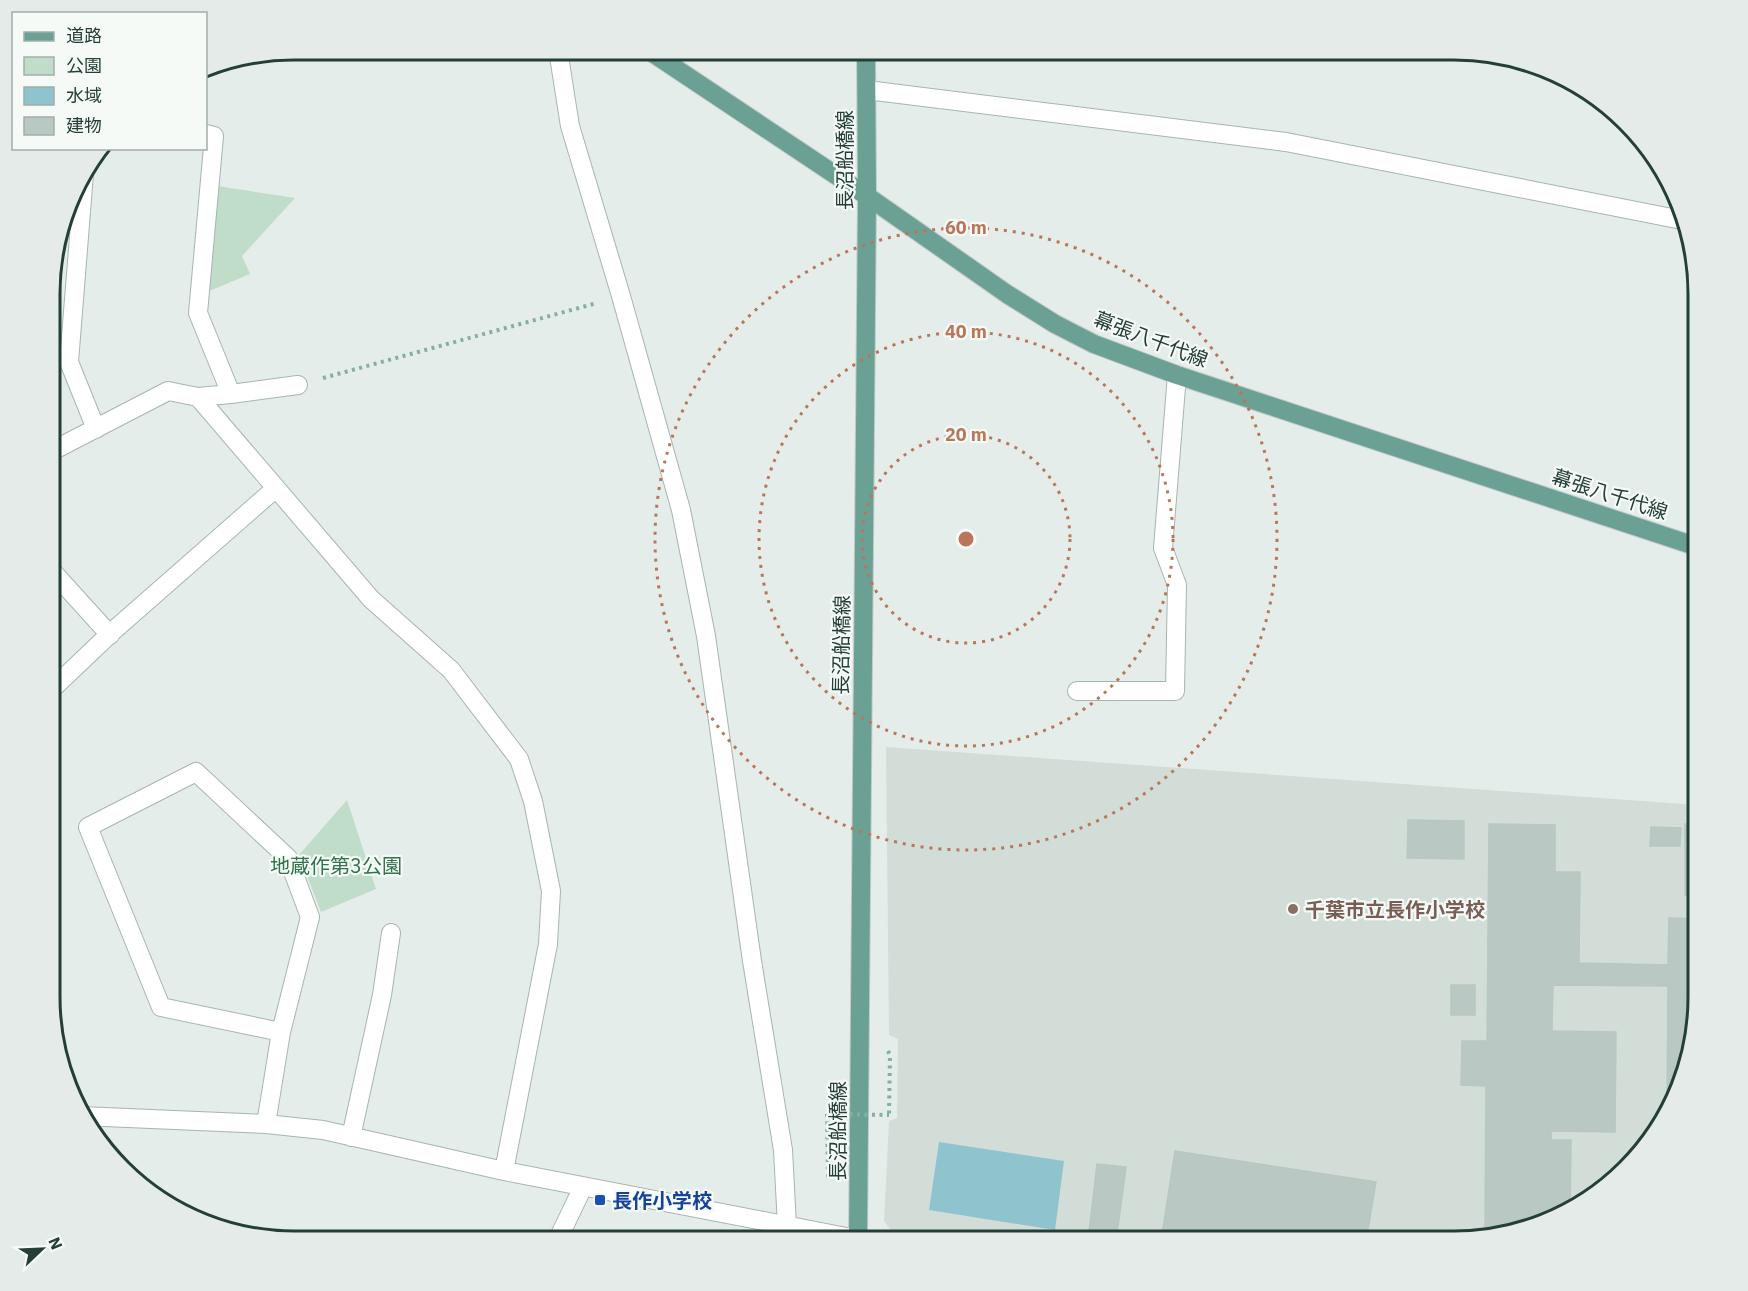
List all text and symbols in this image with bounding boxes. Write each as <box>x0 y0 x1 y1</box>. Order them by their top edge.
legend <box>12 12 207 150</box>
text: 道路 <box>66 24 102 47</box>
text: 公園 <box>66 54 102 77</box>
text: 水域 <box>66 84 102 107</box>
street label: 長沼船橋線 <box>831 110 858 210</box>
text: 建物 <box>66 114 102 137</box>
text: 60 m <box>945 216 987 239</box>
street label: 幕張八千代線 <box>1090 305 1212 373</box>
text: 40 m <box>945 320 987 343</box>
text: 20 m <box>945 423 987 446</box>
street label: 幕張八千代線 <box>1549 463 1671 525</box>
centre of rings <box>956 529 976 549</box>
street label: 長沼船橋線 <box>827 595 855 695</box>
park label: 地蔵作第3公園 <box>270 852 402 879</box>
place label: 千葉市立長作小学校 <box>1305 896 1485 923</box>
marker: 千葉市立長作小学校 <box>1286 902 1300 916</box>
street label: 長沼船橋線 <box>824 1081 851 1181</box>
place label: 長作小学校 <box>612 1187 712 1214</box>
marker: 長作小学校 <box>593 1193 607 1207</box>
north arrow <box>12 1219 72 1279</box>
text: N <box>44 1234 67 1252</box>

